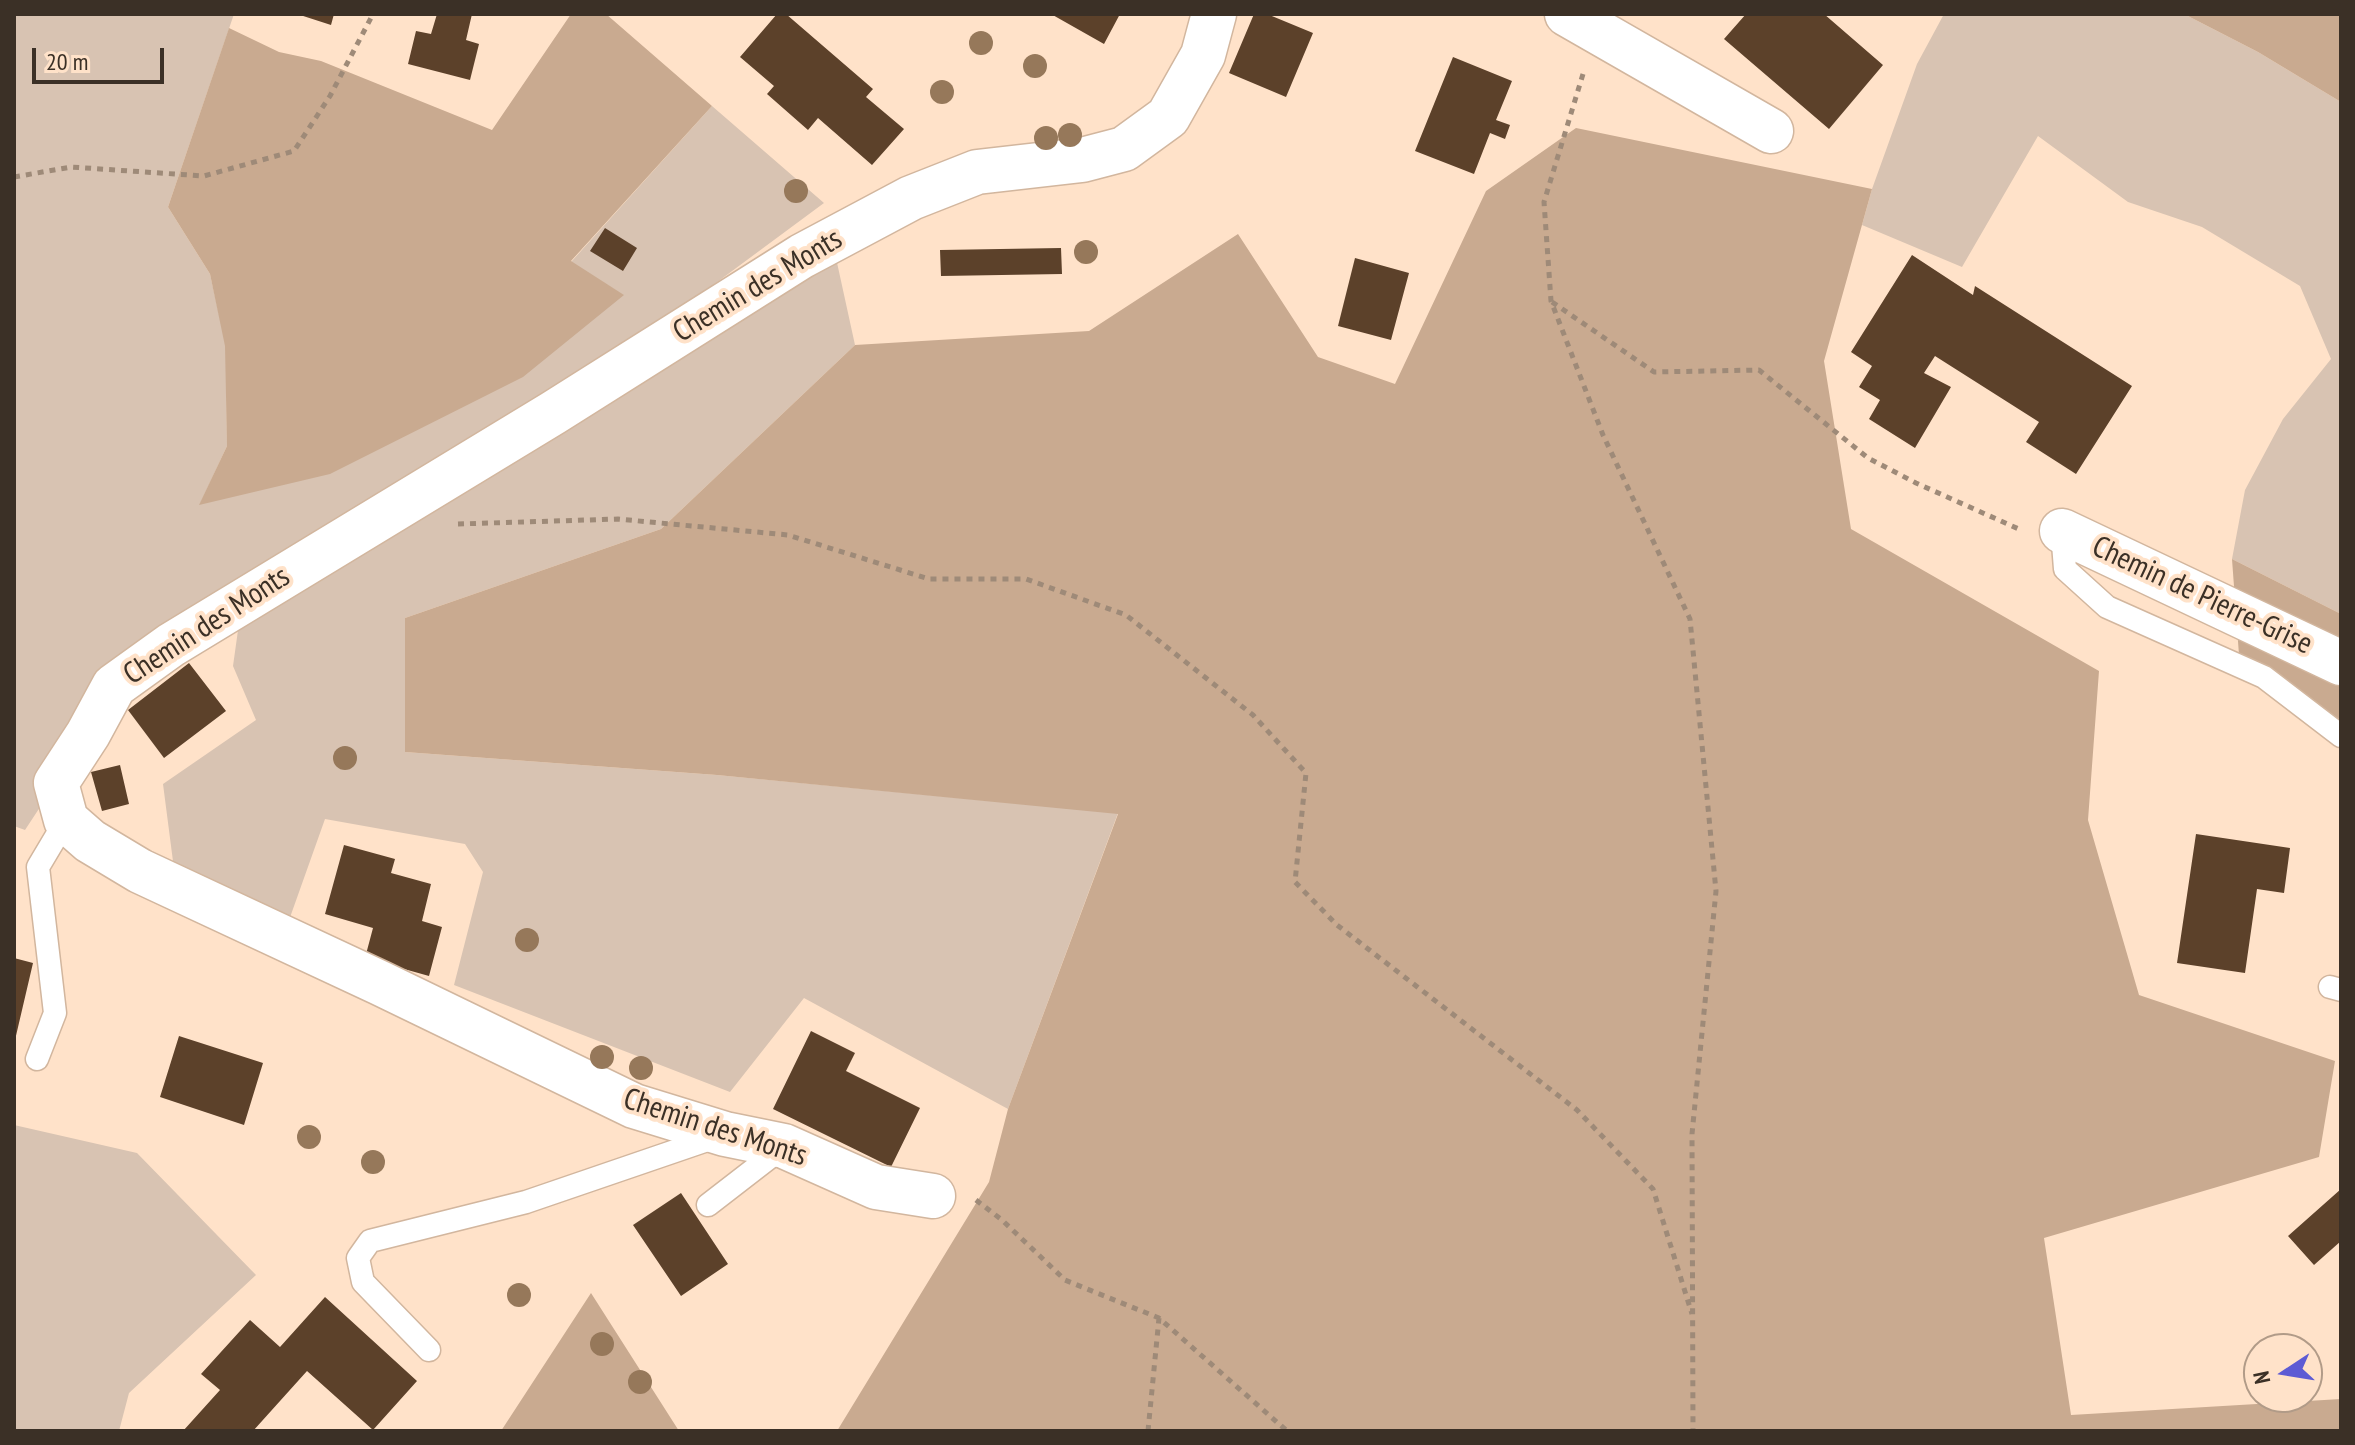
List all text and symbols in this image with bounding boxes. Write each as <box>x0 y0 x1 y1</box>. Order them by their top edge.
scale bar <box>36 32 168 82</box>
text: 20 m <box>46 46 88 77</box>
street label: Chemin des Monts <box>667 222 849 350</box>
street label: Chemin de Pierre-Grise <box>2086 529 2318 663</box>
street label: Chemin des Monts <box>117 559 297 693</box>
street label: Chemin des Monts <box>619 1081 811 1175</box>
north arrow <box>2243 1333 2323 1413</box>
text: N <box>2247 1369 2276 1386</box>

